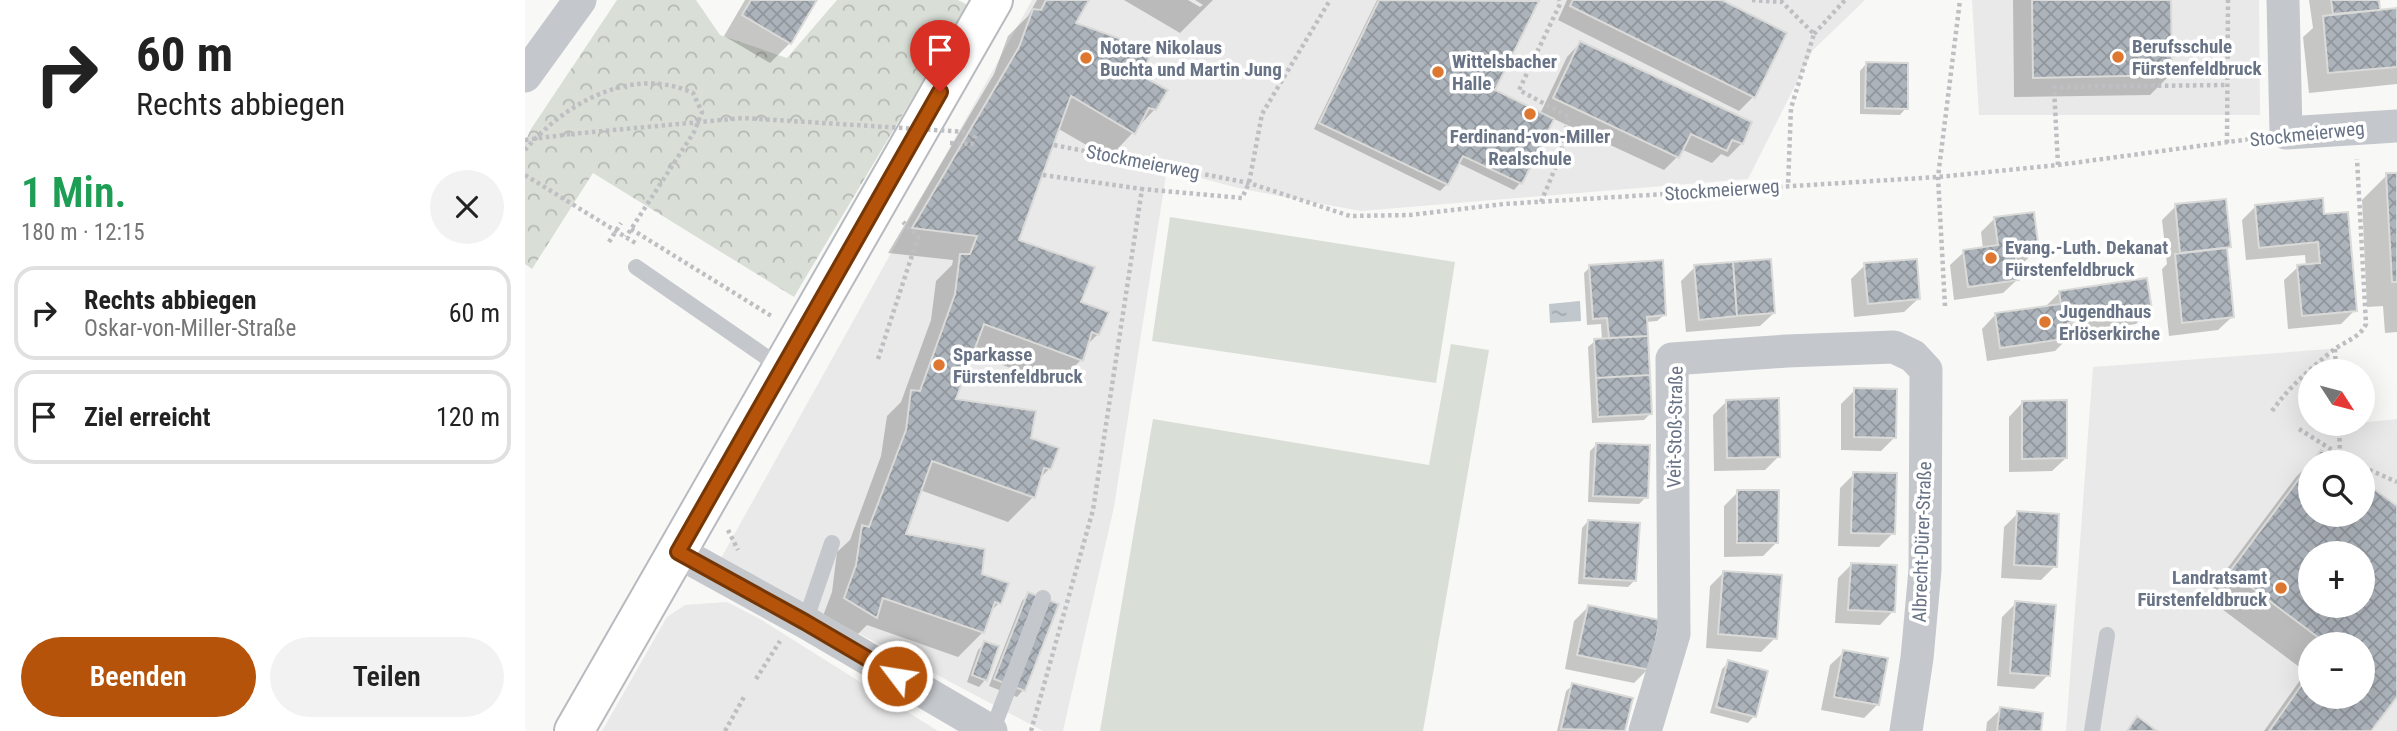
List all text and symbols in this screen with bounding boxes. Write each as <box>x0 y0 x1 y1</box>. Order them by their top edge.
pin <box>910 20 970 92</box>
text: 60 m <box>136 26 233 83</box>
icon: right <box>21 28 112 119</box>
icon: arrive <box>921 31 959 69</box>
place label: Berufsschule Fürstenfeldbruck <box>2132 35 2262 80</box>
place label: Notare Nikolaus Buchta und Martin Jung <box>1100 36 1282 81</box>
marker: Berufsschule Fürstenfeldbruck <box>2110 49 2126 65</box>
marker: Notare Nikolaus Buchta und Martin Jung <box>1078 50 1094 66</box>
place label: Wittelsbacher Halle <box>1452 50 1557 95</box>
marker: Wittelsbacher Halle <box>1430 64 1446 80</box>
text: Rechts abbiegen <box>136 85 345 123</box>
marker: Ferdinand-von-Miller Realschule <box>1522 106 1538 122</box>
street label: Stockmeierweg <box>2249 117 2365 151</box>
place label: Ferdinand-von-Miller Realschule <box>1450 125 1610 170</box>
street label: Stockmeierweg <box>1084 140 1202 184</box>
text: 1 Min. <box>21 168 127 217</box>
button: close <box>430 170 504 244</box>
street label: Stockmeierweg <box>1664 175 1780 205</box>
text: 180 m · 12:15 <box>21 219 145 246</box>
place label: Evang.-Luth. Dekanat Fürstenfeldbruck <box>2005 236 2168 281</box>
marker: Evang.-Luth. Dekanat Fürstenfeldbruck <box>1983 250 1999 266</box>
text: Rechts abbiegen <box>84 285 257 315</box>
icon: right <box>25 294 63 332</box>
text: 60 m <box>449 298 500 328</box>
place label: Jugendhaus Erlöserkirche <box>2059 300 2160 345</box>
marker: Jugendhaus Erlöserkirche <box>2037 314 2053 330</box>
text: Oskar-von-Miller-Straße <box>84 315 296 342</box>
place label: Sparkasse Fürstenfeldbruck <box>953 343 1083 388</box>
marker: Sparkasse Fürstenfeldbruck <box>931 357 947 373</box>
north arrow <box>2298 359 2375 436</box>
map controls <box>2298 359 2375 709</box>
street label: Veit-Stoß-Straße <box>1662 366 1688 488</box>
icon: arrive <box>25 398 63 436</box>
text: Ziel erreicht <box>84 402 210 432</box>
text: 120 m <box>436 402 500 432</box>
button: search <box>2298 450 2375 527</box>
street label: Albrecht-Dürer-Straße <box>1908 461 1936 623</box>
button: + <box>2298 541 2375 618</box>
place label: Landratsamt Fürstenfeldbruck <box>2137 566 2268 611</box>
marker: Landratsamt Fürstenfeldbruck <box>2273 580 2289 596</box>
button: − <box>2298 632 2375 709</box>
button: Beenden <box>21 637 256 717</box>
button: Teilen <box>270 637 504 717</box>
position arrow <box>860 639 934 713</box>

